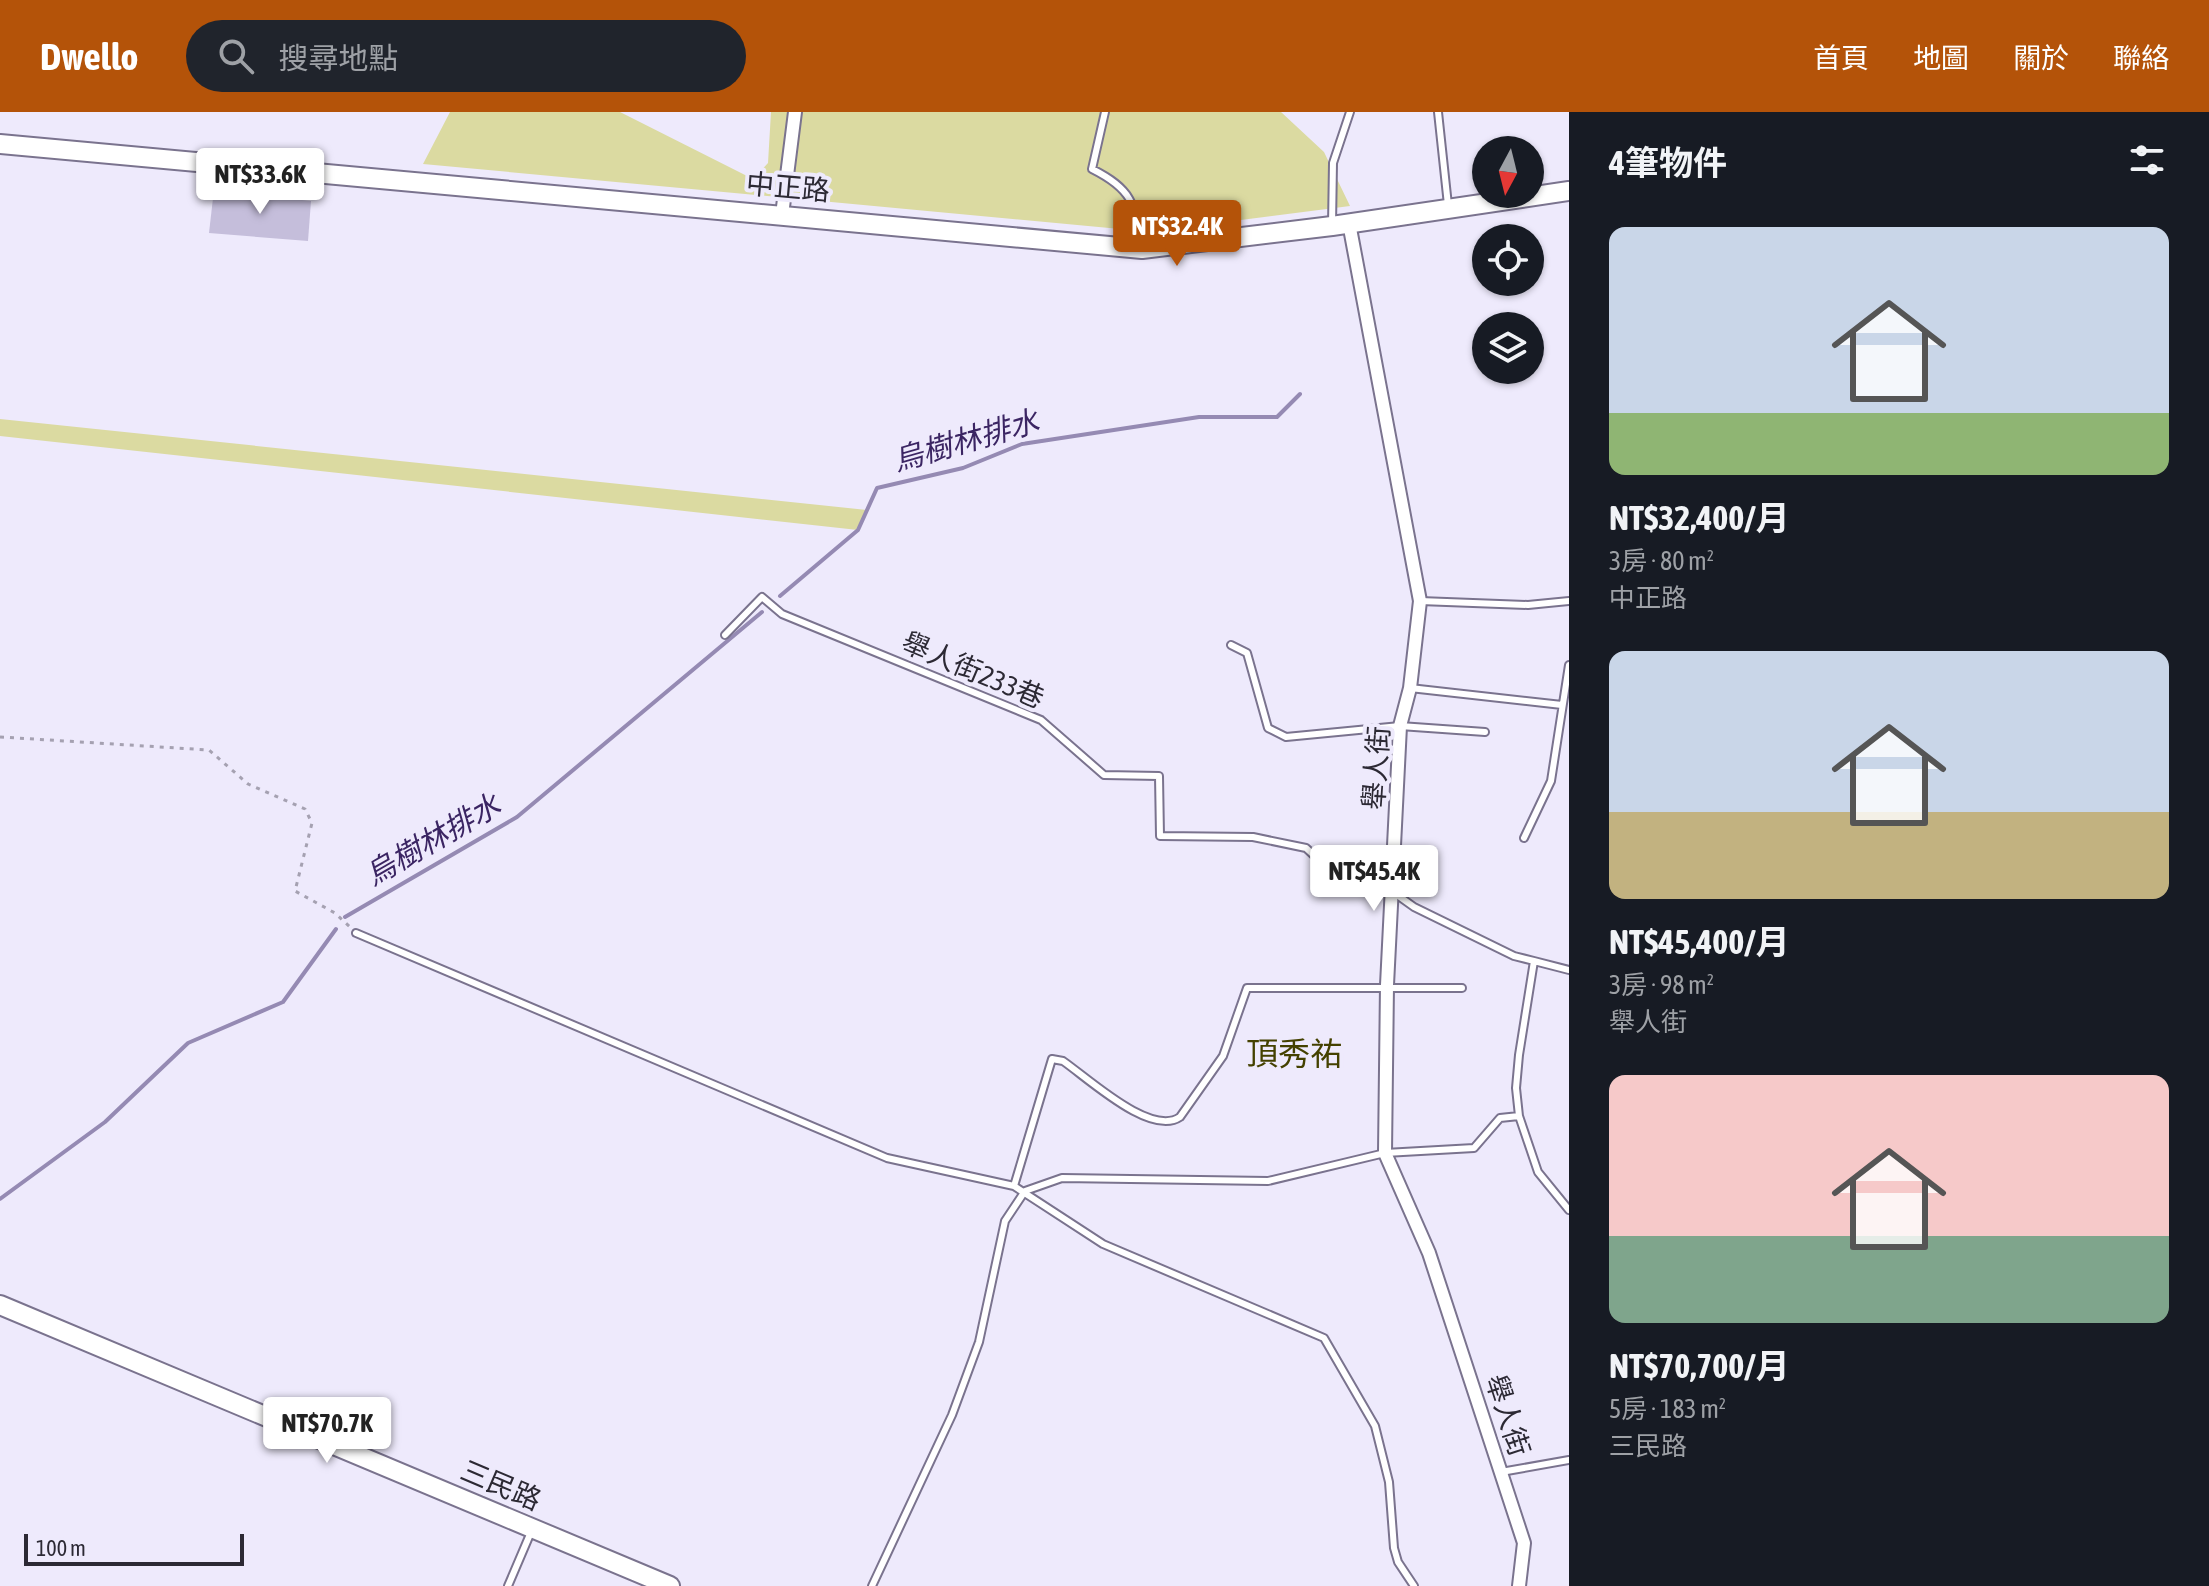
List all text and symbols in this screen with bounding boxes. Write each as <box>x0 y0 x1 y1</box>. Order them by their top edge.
search box <box>186 20 746 92</box>
icon: search <box>214 34 258 78</box>
text: Dwello <box>40 35 138 78</box>
text: 搜尋地點 <box>278 41 398 75</box>
text: 首頁 <box>1813 42 1869 74</box>
text: 地圖 <box>1913 42 1969 74</box>
text: 關於 <box>2013 42 2069 74</box>
text: 聯絡 <box>2113 42 2169 74</box>
north arrow <box>1472 136 1544 208</box>
map controls <box>1472 136 1544 384</box>
icon: filters <box>2125 138 2169 182</box>
text: 4筆物件 <box>1609 143 1727 182</box>
pin: NT$33.6K <box>177 148 343 216</box>
text: NT$33.6K <box>214 159 306 189</box>
street label: 中正路 <box>745 167 831 207</box>
pin: NT$32.4K <box>1094 200 1260 268</box>
text: NT$32.4K <box>1131 211 1223 241</box>
button: locate <box>1472 224 1544 296</box>
icon: home <box>1817 279 1961 423</box>
button: layers <box>1472 312 1544 384</box>
water label: 烏樹林排水 <box>889 402 1044 477</box>
text: NT$32,400/月 <box>1609 498 1790 537</box>
text: 3房 · 80 m² <box>1609 546 1714 576</box>
text: 中正路 <box>1609 583 1687 613</box>
street label: 舉人街233巷 <box>897 626 1049 714</box>
icon: home <box>1817 703 1961 847</box>
street label: 舉人街 <box>1357 725 1395 811</box>
water label: 烏樹林排水 <box>359 786 508 891</box>
pin: NT$45.4K <box>1291 845 1457 913</box>
text: NT$45.4K <box>1328 856 1420 886</box>
text: NT$45,400/月 <box>1609 922 1790 961</box>
text: 3房 · 98 m² <box>1609 970 1714 1000</box>
text: 舉人街 <box>1609 1007 1687 1037</box>
district label: 頂秀祐 <box>1246 1035 1342 1072</box>
icon: home <box>1817 1127 1961 1271</box>
text: NT$70,700/月 <box>1609 1346 1790 1385</box>
street label: 舉人街 <box>1480 1370 1536 1460</box>
text: 5房 · 183 m² <box>1609 1394 1726 1424</box>
pin: NT$70.7K <box>244 1397 410 1465</box>
text: NT$70.7K <box>281 1408 373 1438</box>
text: 三民路 <box>1609 1431 1687 1461</box>
street label: 三民路 <box>456 1454 546 1516</box>
scale bar <box>24 1530 244 1566</box>
text: 100 m <box>36 1535 86 1561</box>

